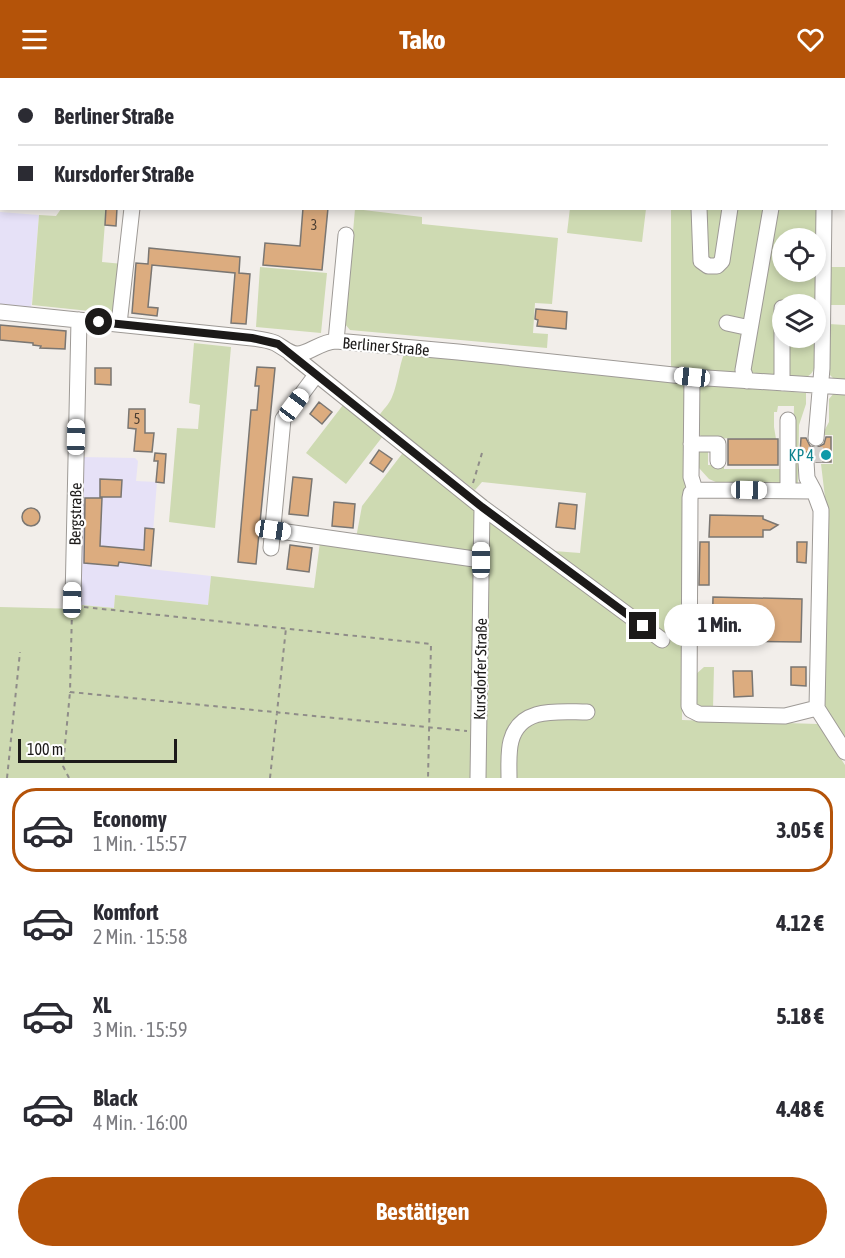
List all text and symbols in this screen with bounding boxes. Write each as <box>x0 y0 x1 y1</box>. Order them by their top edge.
icon: menu <box>18 23 51 56</box>
icon: heart <box>794 23 827 56</box>
text: Tako <box>399 24 446 55</box>
text: Berliner Straße <box>54 103 174 129</box>
text: Kursdorfer Straße <box>54 161 194 187</box>
house number: 3 <box>311 217 317 233</box>
map controls <box>772 228 826 348</box>
button: locate <box>772 228 826 282</box>
button: layers <box>772 294 826 348</box>
route start <box>85 308 112 335</box>
street label: Berliner Straße <box>342 333 430 359</box>
car <box>673 366 711 388</box>
car <box>276 385 312 425</box>
house number: 5 <box>134 411 140 427</box>
car <box>67 419 85 455</box>
place label: KP 4 <box>789 446 814 464</box>
marker: KP 4 <box>819 448 833 462</box>
car <box>731 481 767 499</box>
street label: Bergstraße <box>65 482 86 546</box>
car <box>254 519 292 541</box>
car <box>472 542 490 578</box>
car <box>63 582 81 618</box>
callout: 1 Min. <box>664 605 775 647</box>
route end <box>629 612 656 639</box>
text: 1 Min. <box>698 613 741 636</box>
street label: Kursdorfer Straße <box>470 618 490 720</box>
scale bar <box>18 736 177 764</box>
text: 100 m <box>27 740 63 758</box>
icon: car <box>21 803 75 857</box>
text: Economy <box>93 806 167 832</box>
text: 3.05 € <box>776 817 824 843</box>
text: 1 Min. · 15:57 <box>93 832 187 855</box>
icon: car <box>21 896 75 950</box>
text: Komfort <box>93 899 159 925</box>
text: 4.12 € <box>776 910 824 936</box>
text: 2 Min. · 15:58 <box>93 925 187 948</box>
icon: car <box>21 989 75 1043</box>
text: XL <box>93 992 111 1018</box>
text: 5.18 € <box>776 1003 824 1029</box>
text: 3 Min. · 15:59 <box>93 1018 187 1041</box>
icon: car <box>21 1082 75 1136</box>
text: Black <box>93 1085 137 1111</box>
text: 4.48 € <box>776 1096 824 1122</box>
text: 4 Min. · 16:00 <box>93 1111 188 1134</box>
button: Bestätigen <box>18 1177 827 1246</box>

